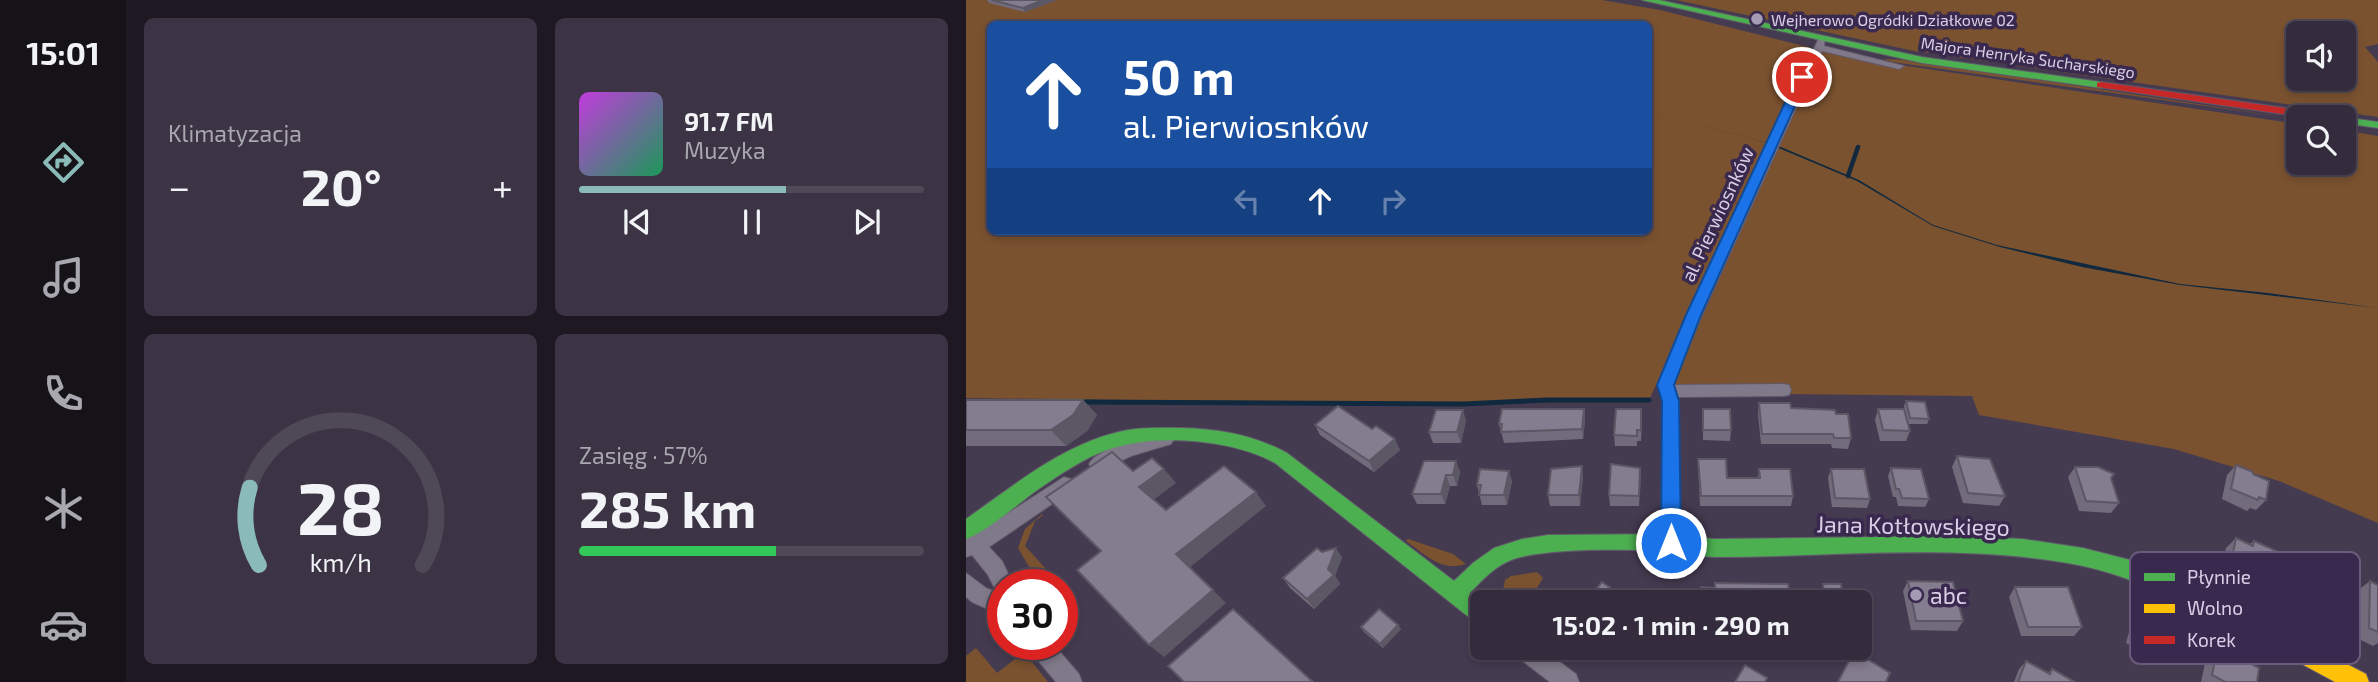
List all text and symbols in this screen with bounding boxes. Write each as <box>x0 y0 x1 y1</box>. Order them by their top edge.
place label: Wejherowo Ogródki Działkowe 02 <box>1771 10 2015 30</box>
marker: Wejherowo Ogródki Działkowe 02 <box>1749 11 1765 27</box>
map controls <box>2286 21 2356 175</box>
button: sound <box>2286 21 2356 91</box>
text: 15:01 <box>26 33 100 71</box>
street label: Majora Henryka Sucharskiego <box>1920 33 2136 82</box>
text: 50 m <box>1123 46 1235 105</box>
pin <box>1772 47 1832 107</box>
icon: ahead <box>1008 49 1099 140</box>
icon: arrive <box>1783 58 1821 96</box>
text: 91.7 FM <box>684 105 774 136</box>
button: search <box>2286 105 2356 175</box>
text: al. Pierwiosnków <box>1123 106 1369 144</box>
text: Klimatyzacja <box>168 119 302 147</box>
text: Muzyka <box>684 136 766 164</box>
icon: directions <box>39 138 88 187</box>
street label: al. Pierwiosnków <box>1676 143 1758 285</box>
text: 20° <box>301 154 382 216</box>
text: − <box>168 163 190 209</box>
text: + <box>492 163 513 209</box>
icon: left <box>1228 182 1266 220</box>
icon: ahead <box>1301 182 1339 220</box>
icon: right <box>1374 182 1412 220</box>
icon: previous <box>618 203 656 241</box>
icon: pause <box>733 203 771 241</box>
icon: next <box>848 203 886 241</box>
icon: music <box>39 253 88 302</box>
icon: phone <box>39 369 88 418</box>
text: Zasięg · 57% <box>579 441 708 469</box>
text: 28 <box>297 462 384 550</box>
text: 285 km <box>579 476 756 538</box>
icon: climate <box>39 484 88 533</box>
position arrow <box>1634 506 1708 580</box>
street label: Jana Kotłowskiego <box>1816 509 2010 541</box>
text: km/h <box>309 547 372 577</box>
legend <box>2130 552 2360 664</box>
text: Płynnie <box>2187 565 2251 588</box>
speed limit sign: 30 <box>987 569 1078 660</box>
place label: abc <box>1930 581 1967 609</box>
marker: abc <box>1908 587 1924 603</box>
text: Wolno <box>2187 596 2243 619</box>
icon: car <box>39 600 88 649</box>
text: 15:02 · 1 min · 290 m <box>1552 609 1790 640</box>
text: Korek <box>2187 628 2236 651</box>

